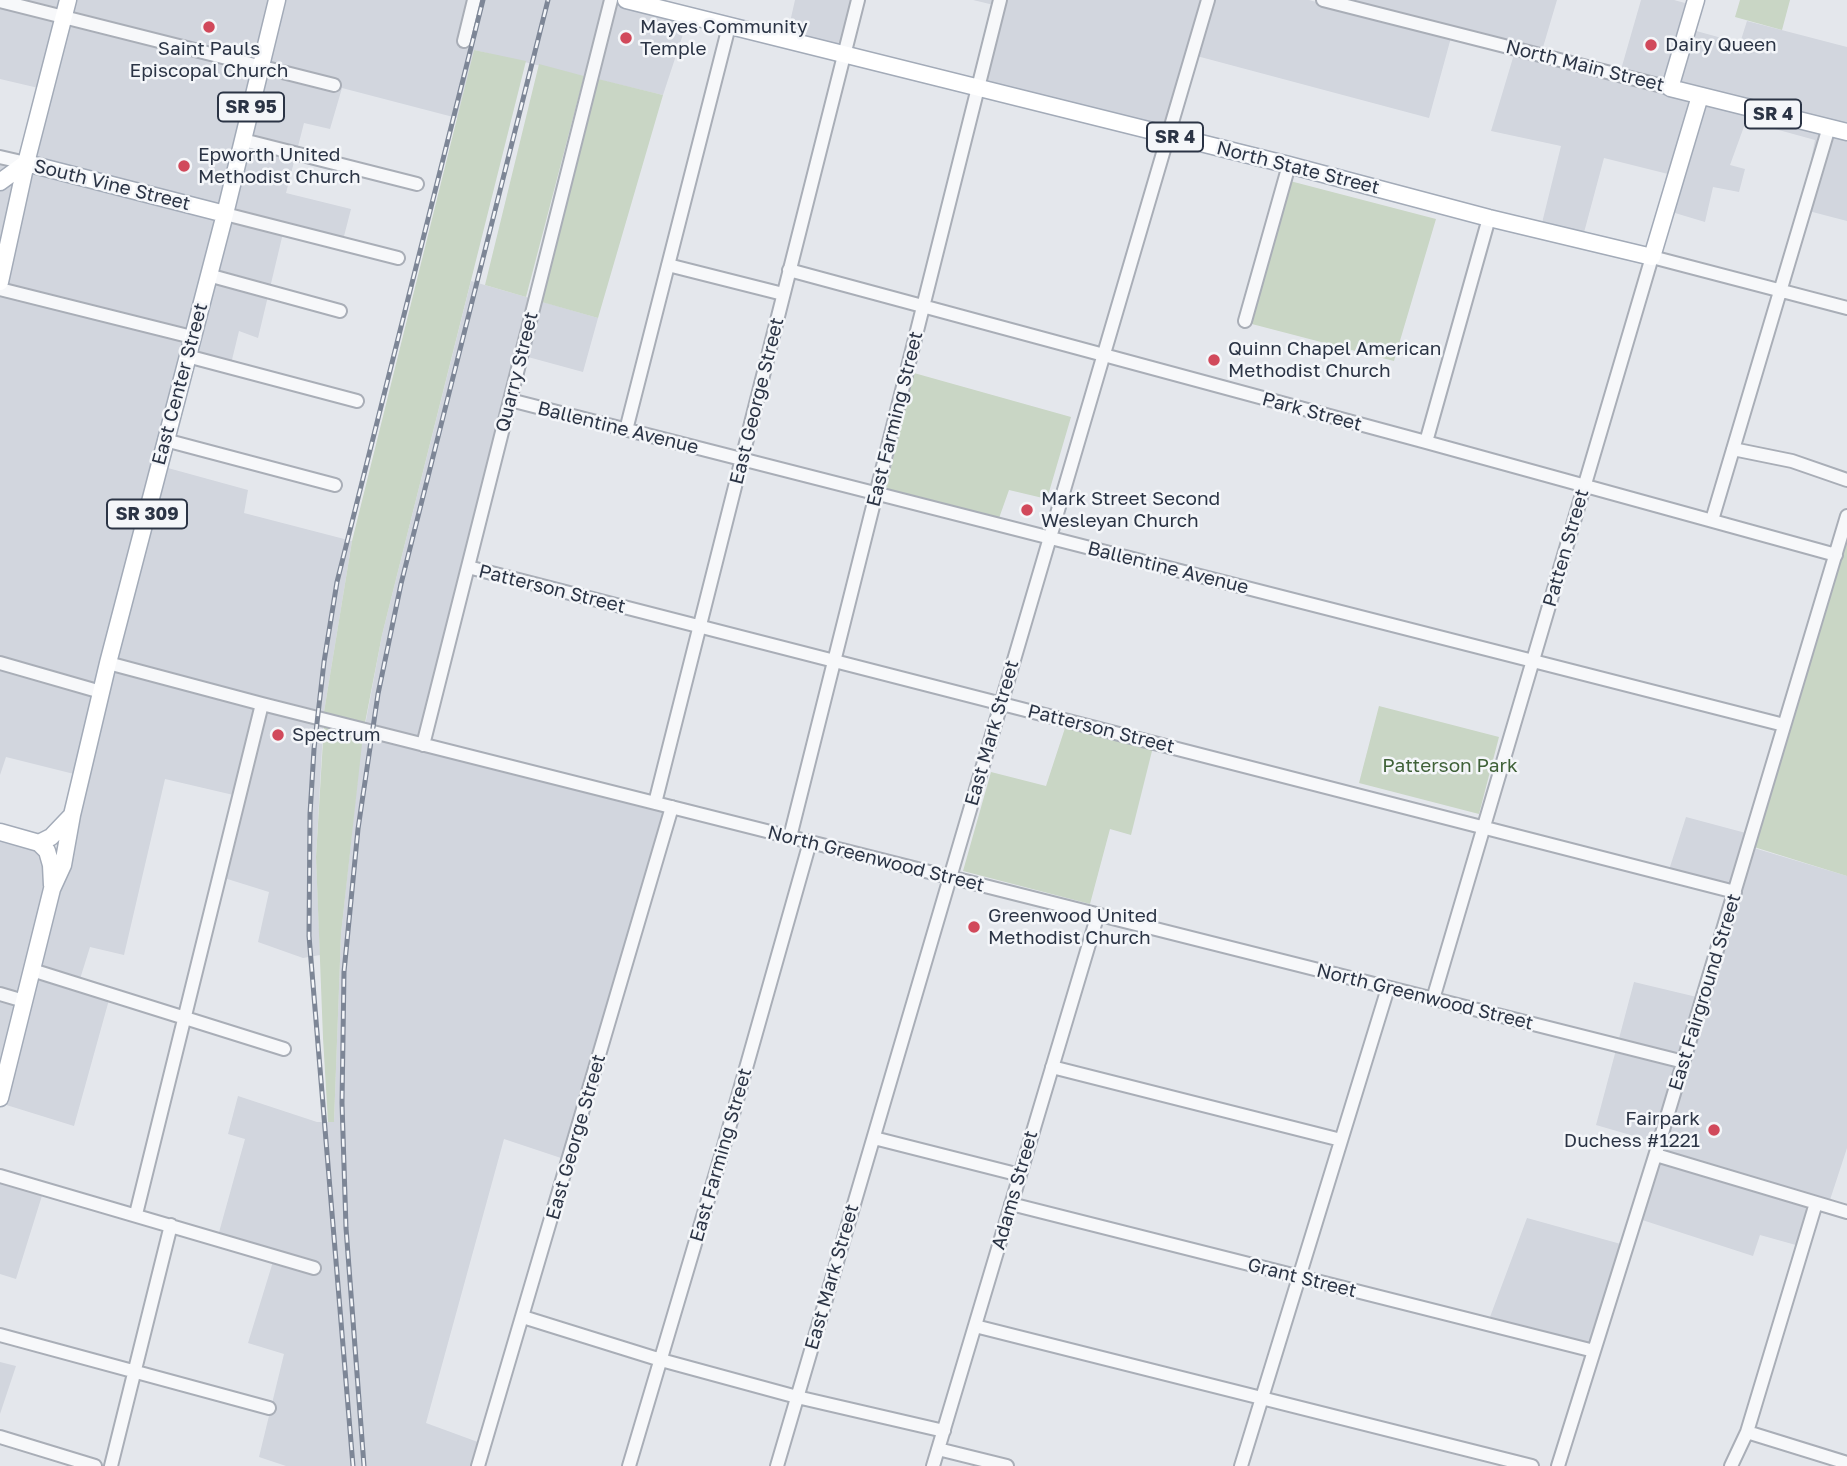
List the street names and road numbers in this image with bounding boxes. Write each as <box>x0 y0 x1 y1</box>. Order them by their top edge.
street label: North Main Street <box>1503 35 1667 97</box>
road number: SR 95 <box>218 92 284 122</box>
road number: SR 4 <box>1745 100 1801 128</box>
road number: SR 4 <box>1147 122 1203 152</box>
street label: North State Street <box>1214 137 1382 199</box>
street label: South Vine Street <box>31 155 193 215</box>
street label: East Center Street <box>147 300 213 468</box>
street label: Quarry Street <box>491 309 543 435</box>
street label: East George Street <box>725 315 789 487</box>
street label: East Farming Street <box>862 329 928 509</box>
street label: Park Street <box>1260 388 1364 436</box>
street label: Ballentine Avenue <box>535 397 701 459</box>
street label: Patten Street <box>1538 486 1594 610</box>
road number: SR 309 <box>107 500 187 528</box>
street label: Ballentine Avenue <box>1085 537 1251 599</box>
street label: Patterson Street <box>476 560 628 618</box>
street label: East Mark Street <box>960 657 1024 809</box>
street label: Patterson Street <box>1025 700 1177 758</box>
street label: North Greenwood Street <box>765 821 987 897</box>
street label: East Fairground Street <box>1664 891 1746 1093</box>
street label: North Greenwood Street <box>1314 959 1536 1035</box>
street label: East George Street <box>541 1052 611 1222</box>
street label: East Farming Street <box>685 1065 757 1245</box>
street label: Adams Street <box>987 1128 1043 1252</box>
street label: East Mark Street <box>800 1201 864 1353</box>
street label: Grant Street <box>1245 1253 1359 1303</box>

